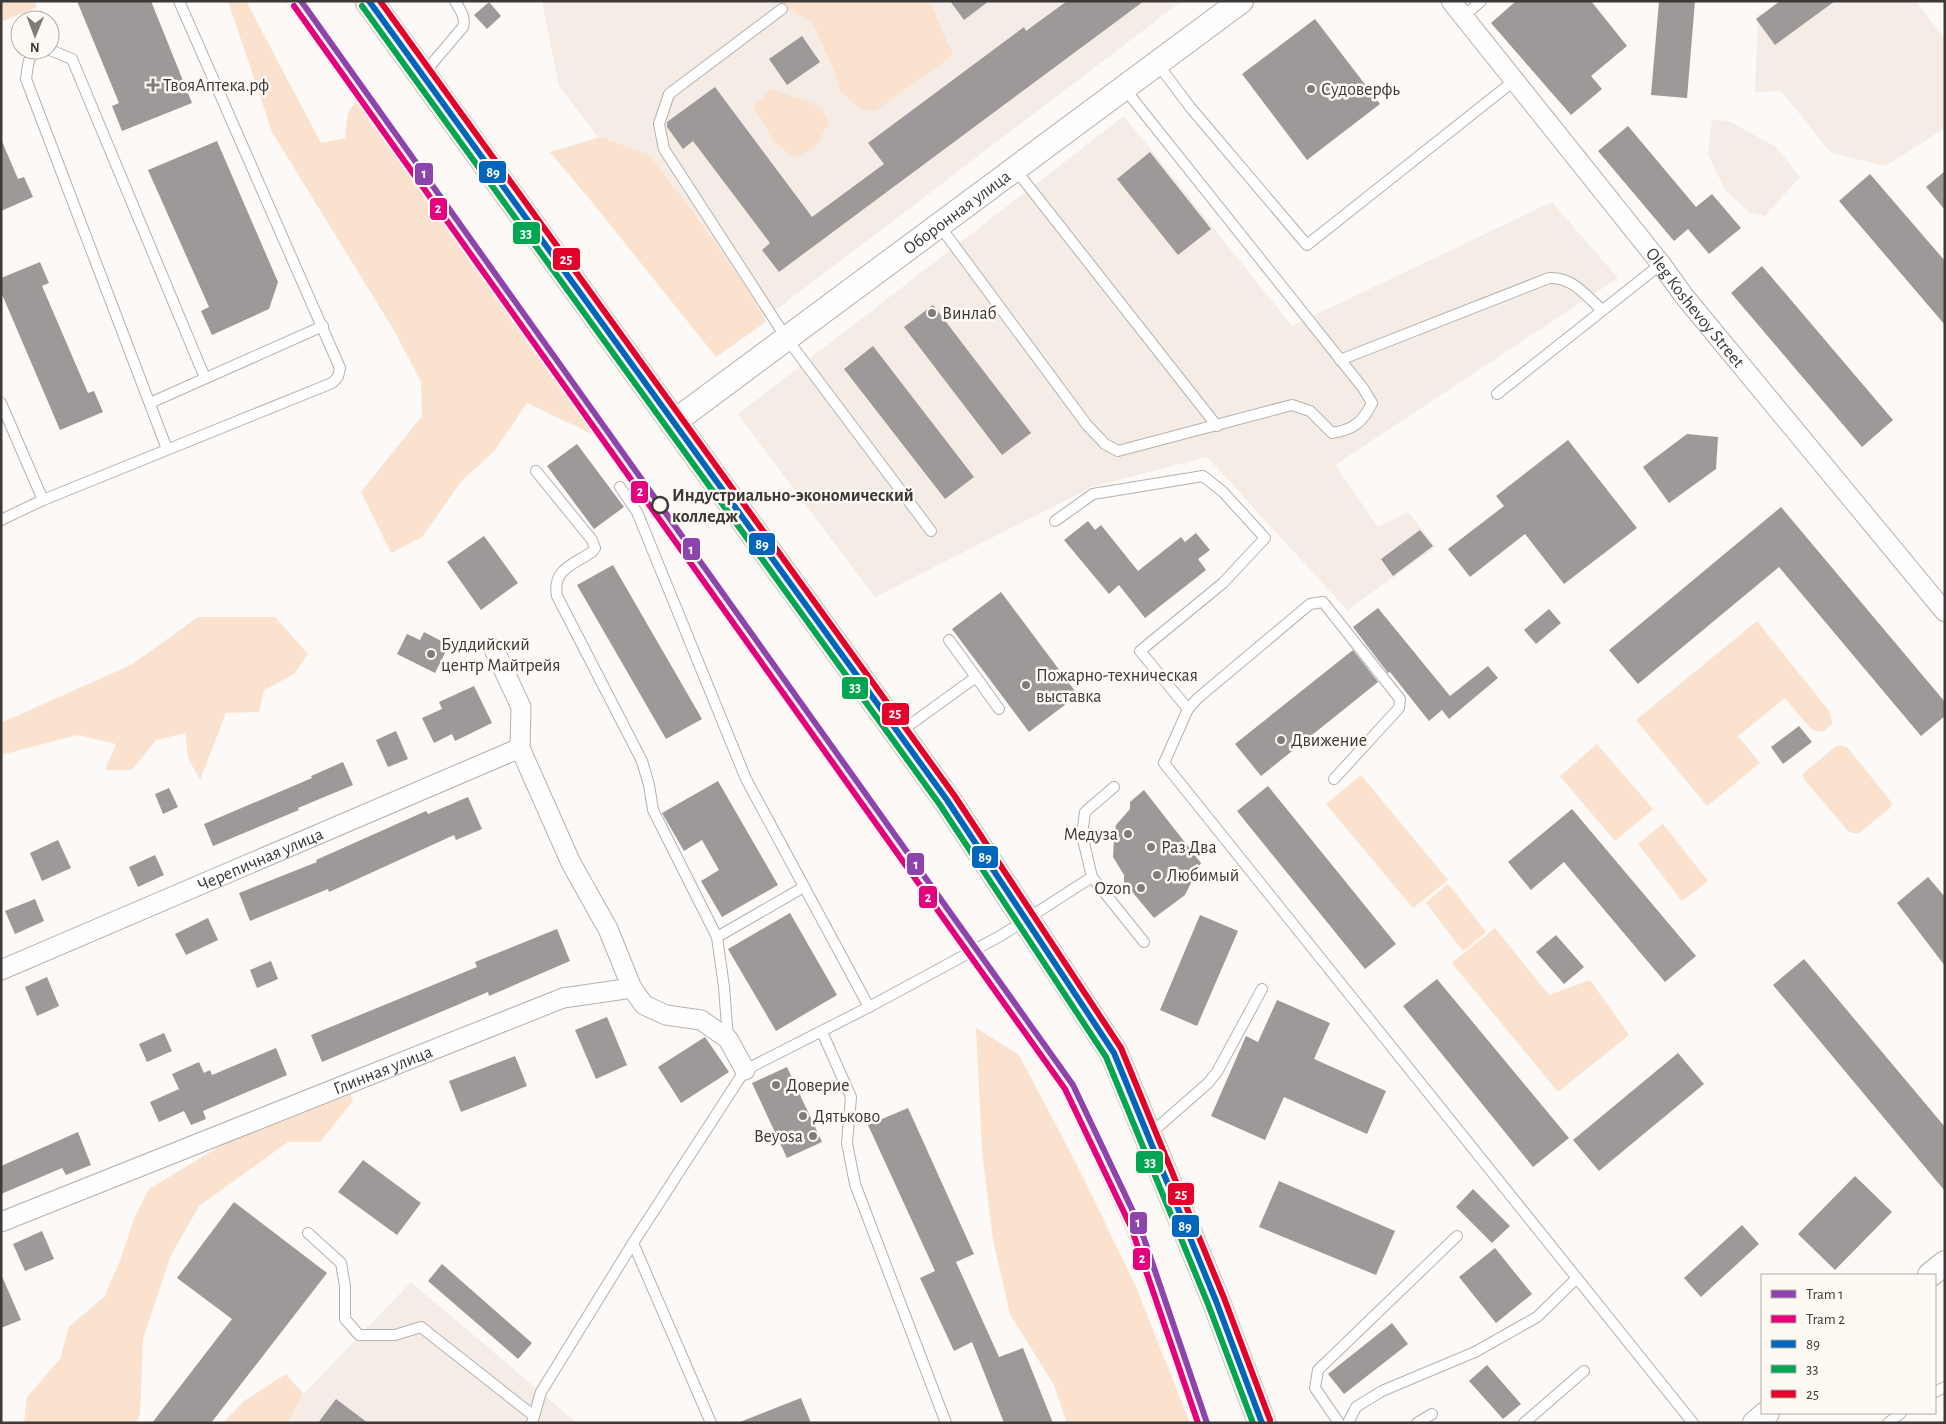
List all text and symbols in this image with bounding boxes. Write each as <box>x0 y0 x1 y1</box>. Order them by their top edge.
north arrow <box>10 10 60 60</box>
text: N <box>30 40 40 54</box>
place label: ТвояАптека.рф <box>163 77 269 95</box>
marker: ТвояАптека.рф <box>147 79 159 91</box>
place label: Судоверфь <box>1321 81 1400 99</box>
marker: Судоверфь <box>1305 83 1317 95</box>
line badge: 89 <box>478 160 507 184</box>
line badge: 1 <box>414 162 434 186</box>
text: 89 <box>486 166 500 180</box>
text: 1 <box>421 167 427 181</box>
street label: Оборонная улица <box>900 167 1014 259</box>
line badge: 2 <box>429 197 448 221</box>
text: 2 <box>435 202 442 216</box>
line badge: 33 <box>512 221 541 245</box>
text: 33 <box>520 227 532 241</box>
street label: Oleg Koshevoy Street <box>1642 245 1748 372</box>
line badge: 25 <box>552 247 581 271</box>
text: 25 <box>560 253 572 267</box>
place label: Винлаб <box>942 304 996 323</box>
marker: Винлаб <box>926 307 938 319</box>
line badge: 2 <box>630 480 649 504</box>
text: 2 <box>637 485 644 499</box>
place label: Индустриально-экономический колледж <box>672 487 914 526</box>
marker: Индустриально-экономический колледж <box>651 496 669 514</box>
line badge: 89 <box>748 532 776 556</box>
line badge: 1 <box>682 537 701 561</box>
text: 89 <box>755 538 769 552</box>
text: 1 <box>688 543 694 557</box>
place label: Буддийский центр Майтрейя <box>441 636 561 675</box>
marker: Буддийский центр Майтрейя <box>425 648 437 660</box>
place label: Пожарно-техническая выставка <box>1036 667 1198 706</box>
line badge: 33 <box>841 676 869 700</box>
marker: Пожарно-техническая выставка <box>1020 679 1032 691</box>
text: 33 <box>849 681 861 695</box>
line badge: 25 <box>881 702 910 726</box>
text: 25 <box>889 707 901 721</box>
place label: Движение <box>1291 732 1367 750</box>
marker: Движение <box>1275 734 1287 746</box>
street label: Черепичная улица <box>195 825 326 895</box>
place label: Медуза <box>1063 826 1118 844</box>
marker: Медуза <box>1122 828 1134 840</box>
place label: Раз Два <box>1161 839 1217 857</box>
marker: Раз Два <box>1145 841 1157 853</box>
line badge: 89 <box>971 845 999 869</box>
text: 89 <box>978 851 992 865</box>
line badge: 1 <box>906 852 925 876</box>
text: 1 <box>913 858 919 872</box>
place label: Любимый <box>1167 866 1239 885</box>
marker: Любимый <box>1151 869 1163 881</box>
place label: Ozon <box>1094 880 1131 898</box>
marker: Ozon <box>1135 882 1147 894</box>
line badge: 2 <box>918 885 938 909</box>
text: 2 <box>925 891 932 905</box>
street label: Глинная улица <box>331 1043 435 1099</box>
place label: Доверие <box>786 1077 850 1095</box>
marker: Доверие <box>770 1079 782 1091</box>
place label: Дятьково <box>813 1108 880 1126</box>
marker: Дятьково <box>797 1110 809 1122</box>
place label: Beyosa <box>754 1128 803 1146</box>
marker: Beyosa <box>807 1130 819 1142</box>
line badge: 33 <box>1135 1150 1164 1174</box>
text: 33 <box>1144 1156 1156 1170</box>
line badge: 25 <box>1167 1182 1195 1206</box>
text: 25 <box>1175 1188 1187 1202</box>
line badge: 1 <box>1129 1211 1148 1235</box>
line badge: 89 <box>1171 1214 1200 1238</box>
text: 1 <box>1135 1216 1141 1230</box>
text: 89 <box>1178 1220 1192 1234</box>
line badge: 2 <box>1132 1247 1151 1271</box>
text: 2 <box>1139 1252 1146 1266</box>
legend <box>1761 1274 1936 1414</box>
text: Tram 1 <box>1806 1287 1844 1302</box>
text: Tram 2 <box>1806 1312 1845 1327</box>
text: 89 <box>1806 1337 1820 1352</box>
text: 33 <box>1806 1362 1818 1377</box>
text: 25 <box>1806 1387 1819 1402</box>

